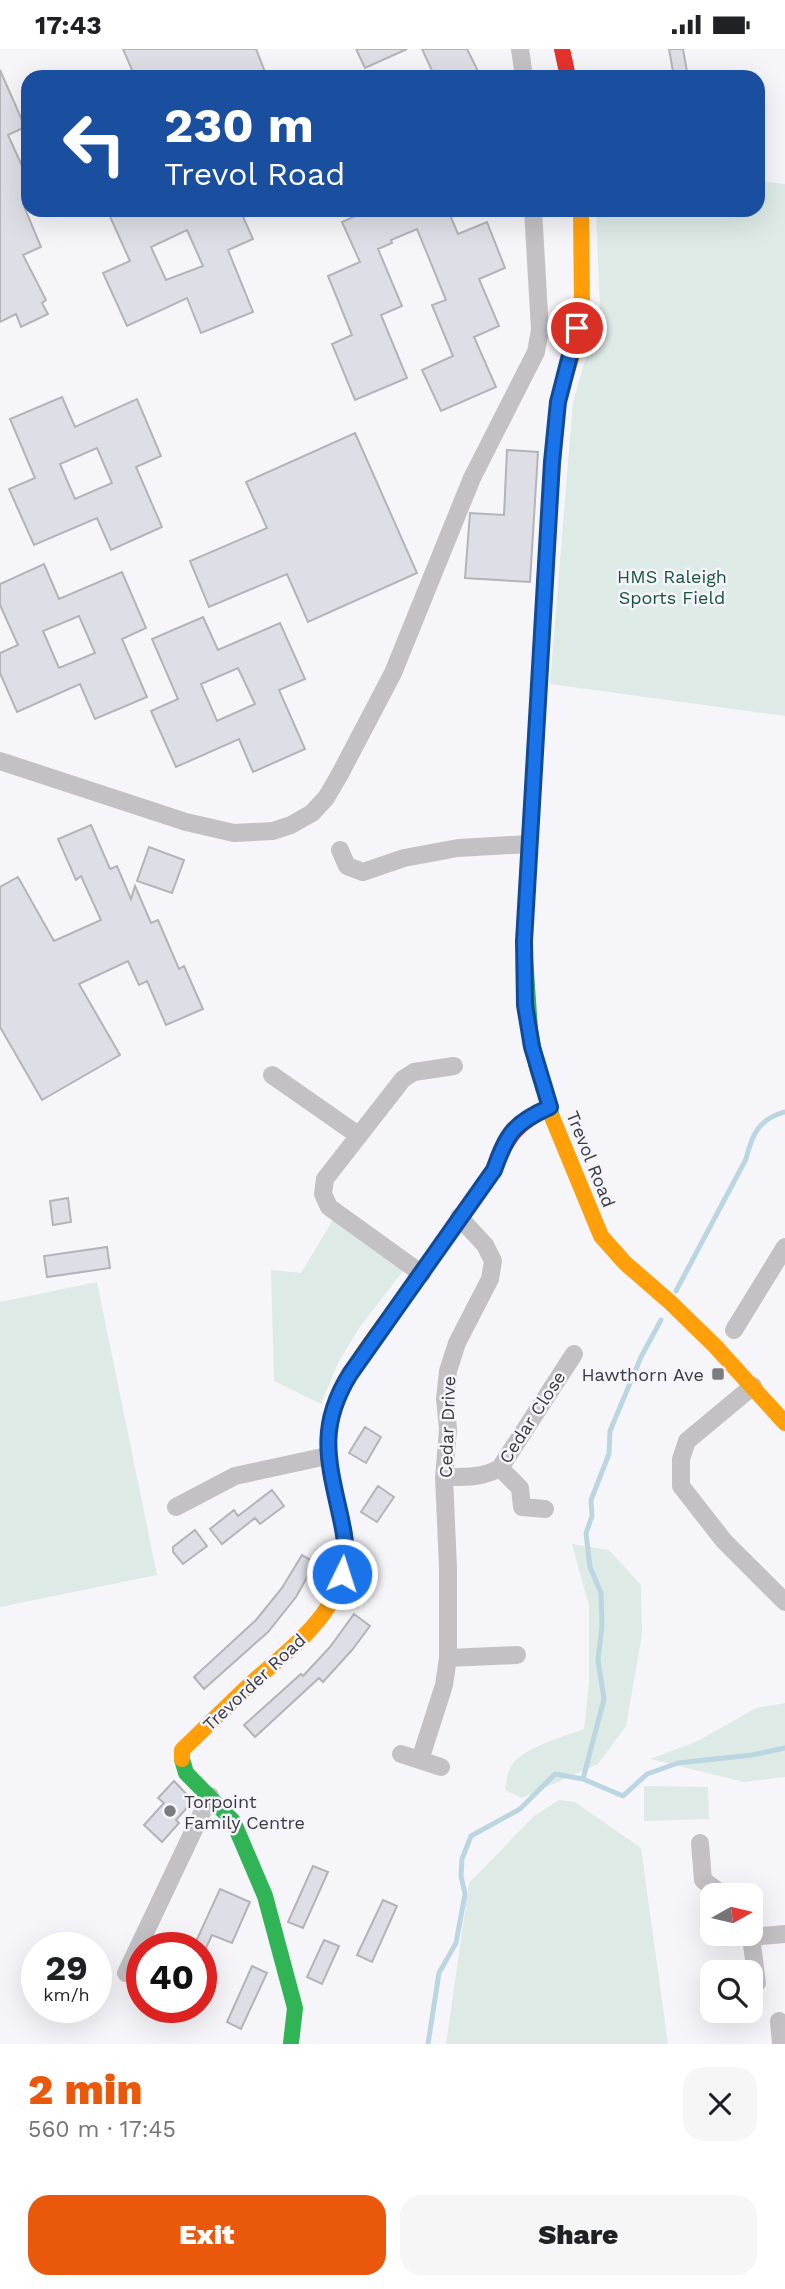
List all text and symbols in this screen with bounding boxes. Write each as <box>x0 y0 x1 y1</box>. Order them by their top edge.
text: 17:43 <box>35 10 102 40</box>
text: 230 m <box>164 96 314 154</box>
icon: left <box>49 98 140 189</box>
text: Trevol Road <box>164 155 345 193</box>
pin <box>547 298 607 358</box>
icon: arrive <box>558 309 596 347</box>
park label: HMS Raleigh Sports Field <box>617 566 727 608</box>
street label: Trevol Road <box>562 1108 620 1210</box>
place label: Hawthorn Ave <box>581 1364 704 1385</box>
marker: Hawthorn Ave <box>710 1366 726 1382</box>
street label: Cedar Close <box>494 1367 570 1467</box>
street label: Cedar Drive <box>435 1376 459 1478</box>
position arrow <box>305 1537 379 1611</box>
street label: Trevorder Road <box>198 1629 310 1735</box>
place label: Torpoint Family Centre <box>184 1791 305 1833</box>
marker: Torpoint Family Centre <box>162 1803 178 1819</box>
north arrow <box>700 1883 763 1946</box>
map controls <box>700 1883 763 2023</box>
speed limit sign: 40 <box>126 1932 217 2023</box>
text: 29 <box>45 1947 88 1989</box>
button: search <box>700 1960 763 2023</box>
text: km/h <box>43 1984 90 2005</box>
text: 2 min <box>28 2065 142 2114</box>
button: close <box>683 2067 757 2141</box>
text: 560 m · 17:45 <box>28 2116 176 2143</box>
button: Exit <box>28 2195 386 2275</box>
button: Share <box>400 2195 757 2275</box>

